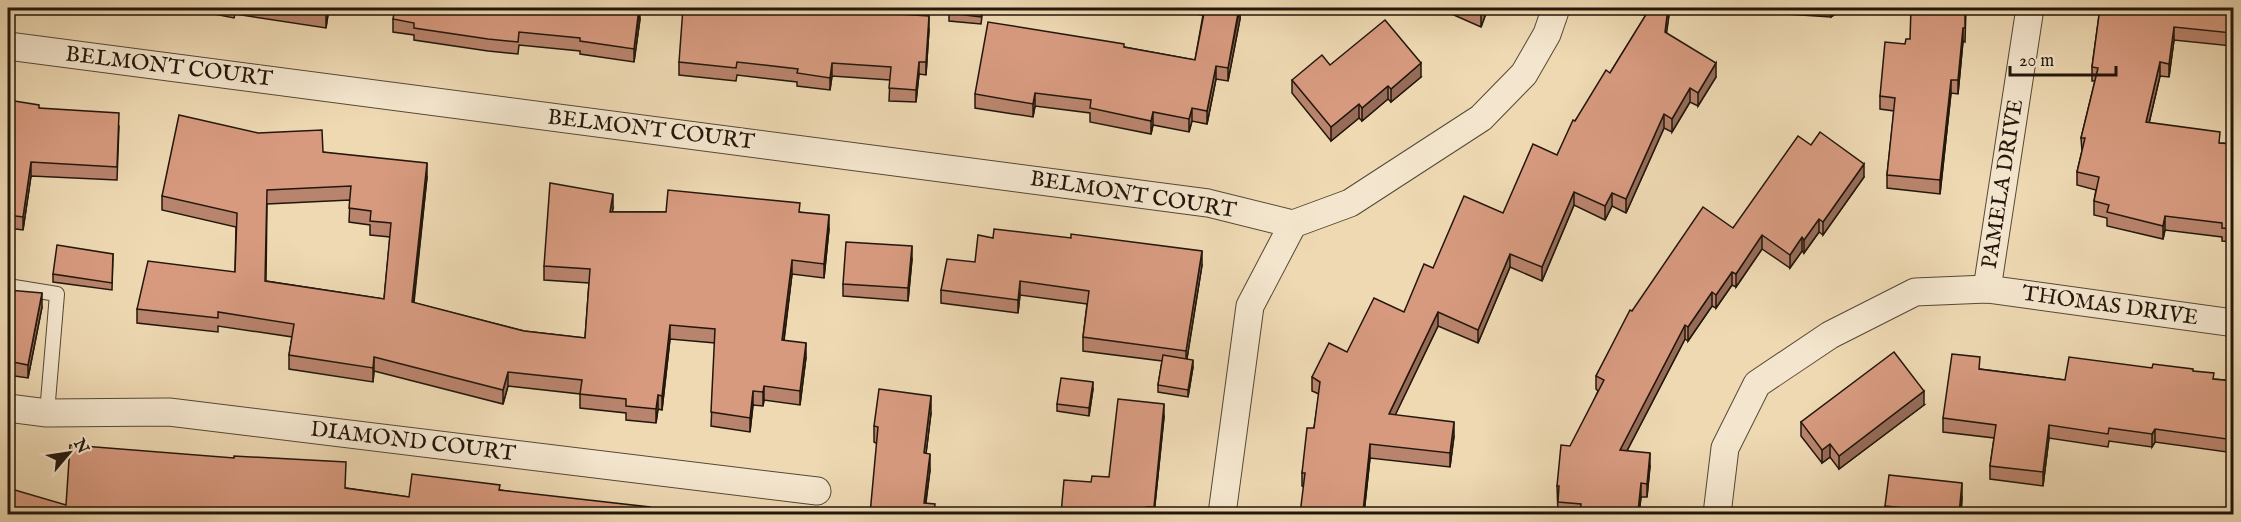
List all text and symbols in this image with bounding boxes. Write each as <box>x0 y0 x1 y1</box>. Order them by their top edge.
scale bar <box>2010 39 2116 77</box>
street label: BELMONT COURT <box>64 40 274 94</box>
text: 20 m <box>2019 50 2054 73</box>
street label: PAMELA DRIVE <box>1976 97 2030 271</box>
street label: BELMONT COURT <box>546 103 756 157</box>
street label: BELMONT COURT <box>1028 165 1238 225</box>
street label: THOMAS DRIVE <box>2020 280 2200 332</box>
street label: DIAMOND COURT <box>309 416 517 468</box>
north arrow <box>39 423 99 483</box>
text: N <box>68 435 93 458</box>

